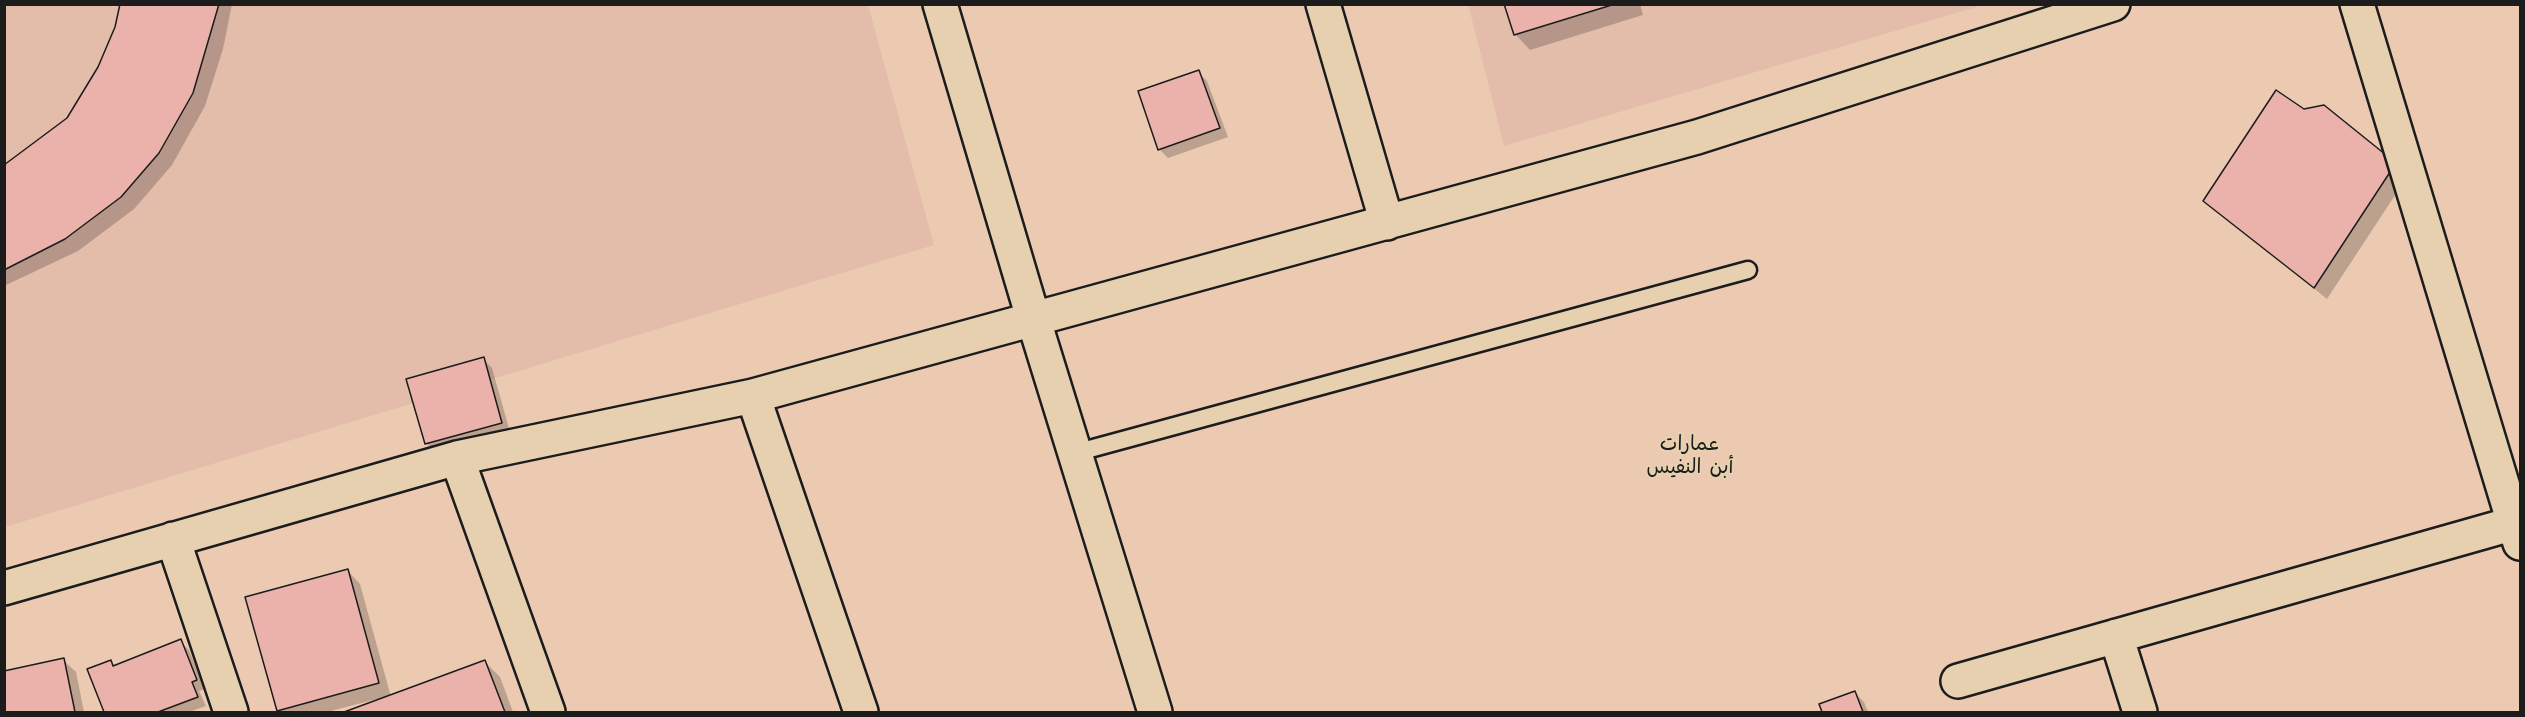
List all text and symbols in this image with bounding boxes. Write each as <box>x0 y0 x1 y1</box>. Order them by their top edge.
district label: عمارات أبن النفيس <box>1647 435 1733 482</box>

